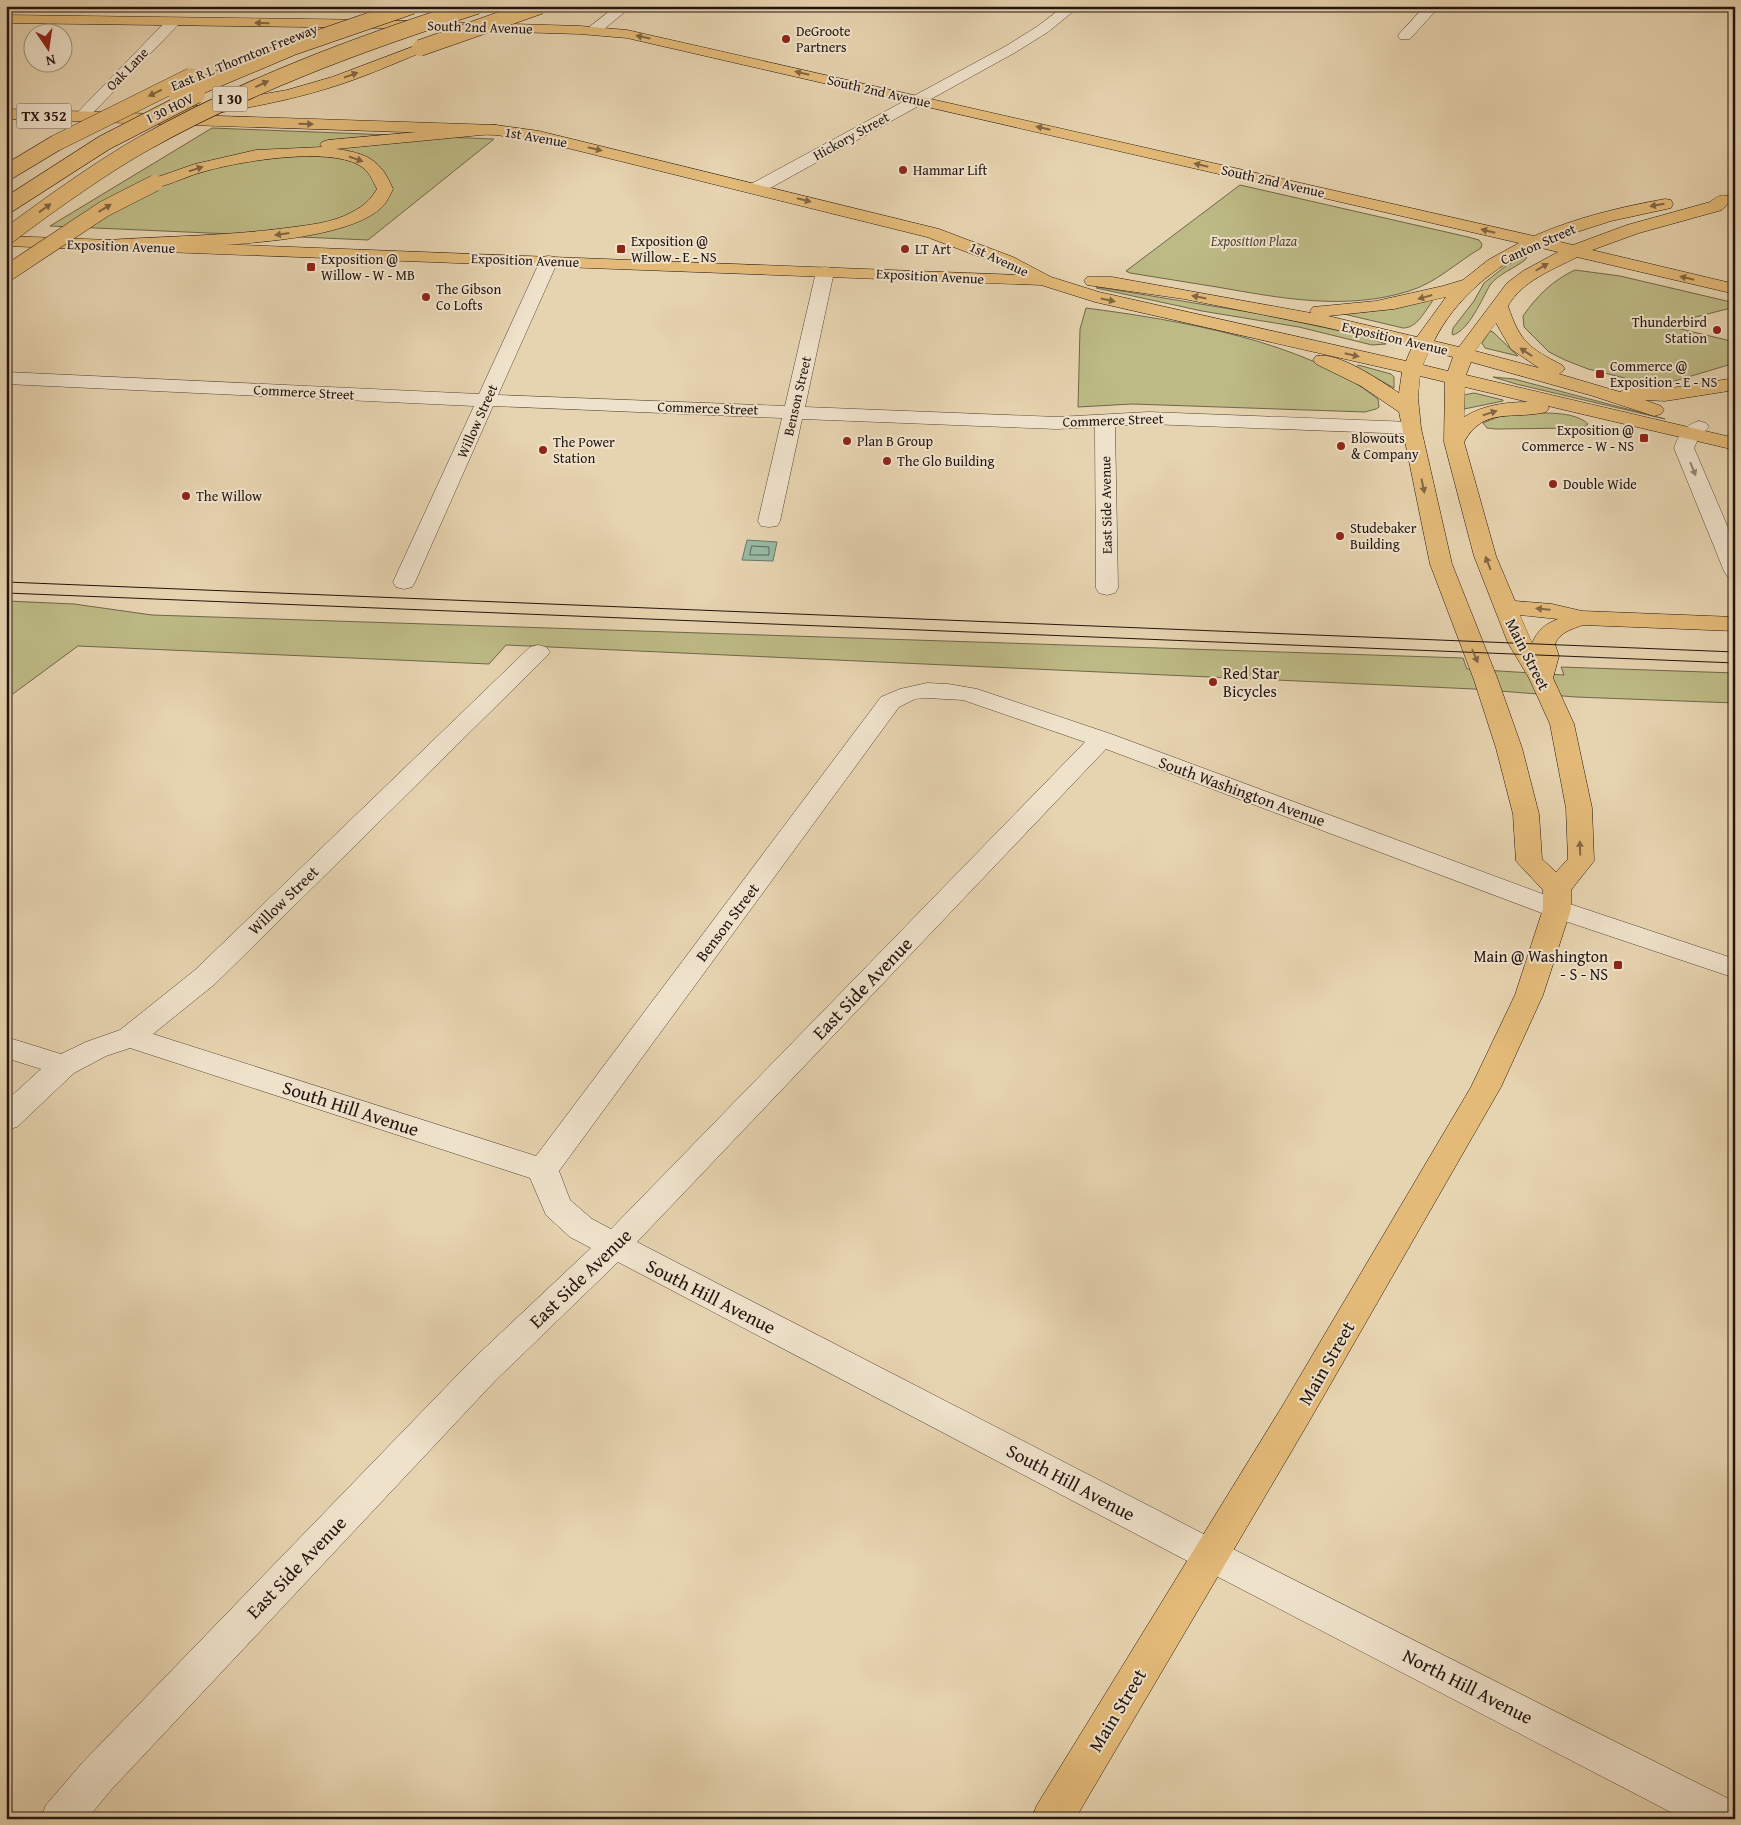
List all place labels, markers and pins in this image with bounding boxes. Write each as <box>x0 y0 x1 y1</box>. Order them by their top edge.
place label: DeGroote Partners <box>796 21 851 57</box>
marker: DeGroote Partners <box>780 33 792 45</box>
place label: Hammar Lift <box>913 160 987 180</box>
marker: Hammar Lift <box>897 164 909 176</box>
place label: Exposition @ Willow - E - NS <box>631 231 717 267</box>
place label: LT Art <box>915 239 951 259</box>
marker: Exposition @ Willow - E - NS <box>615 243 627 255</box>
marker: LT Art <box>899 243 911 255</box>
place label: Exposition @ Willow - W - MB <box>321 249 415 285</box>
marker: Exposition @ Willow - W - MB <box>305 261 317 273</box>
place label: The Gibson Co Lofts <box>436 279 501 315</box>
marker: The Gibson Co Lofts <box>420 291 432 303</box>
place label: Thunderbird Station <box>1632 312 1708 348</box>
marker: Thunderbird Station <box>1711 324 1723 336</box>
place label: Commerce @ Exposition - E - NS <box>1610 356 1717 392</box>
marker: Commerce @ Exposition - E - NS <box>1594 368 1606 380</box>
place label: Exposition @ Commerce - W - NS <box>1522 420 1634 456</box>
place label: Blowouts & Company <box>1351 428 1419 464</box>
place label: Plan B Group <box>857 431 934 451</box>
place label: The Power Station <box>553 432 615 468</box>
marker: Exposition @ Commerce - W - NS <box>1638 432 1650 444</box>
marker: Plan B Group <box>841 435 853 447</box>
marker: Blowouts & Company <box>1335 440 1347 452</box>
marker: The Power Station <box>537 444 549 456</box>
place label: The Glo Building <box>897 451 994 471</box>
marker: The Glo Building <box>881 455 893 467</box>
place label: Double Wide <box>1563 474 1637 494</box>
marker: Double Wide <box>1547 478 1559 490</box>
place label: The Willow <box>196 486 262 506</box>
marker: The Willow <box>180 490 192 502</box>
place label: Studebaker Building <box>1350 518 1417 554</box>
marker: Studebaker Building <box>1334 530 1346 542</box>
place label: Red Star Bicycles <box>1223 661 1280 703</box>
marker: Red Star Bicycles <box>1207 676 1219 688</box>
place label: Main @ Washington - S - NS <box>1473 944 1608 986</box>
marker: Main @ Washington - S - NS <box>1612 959 1624 971</box>

